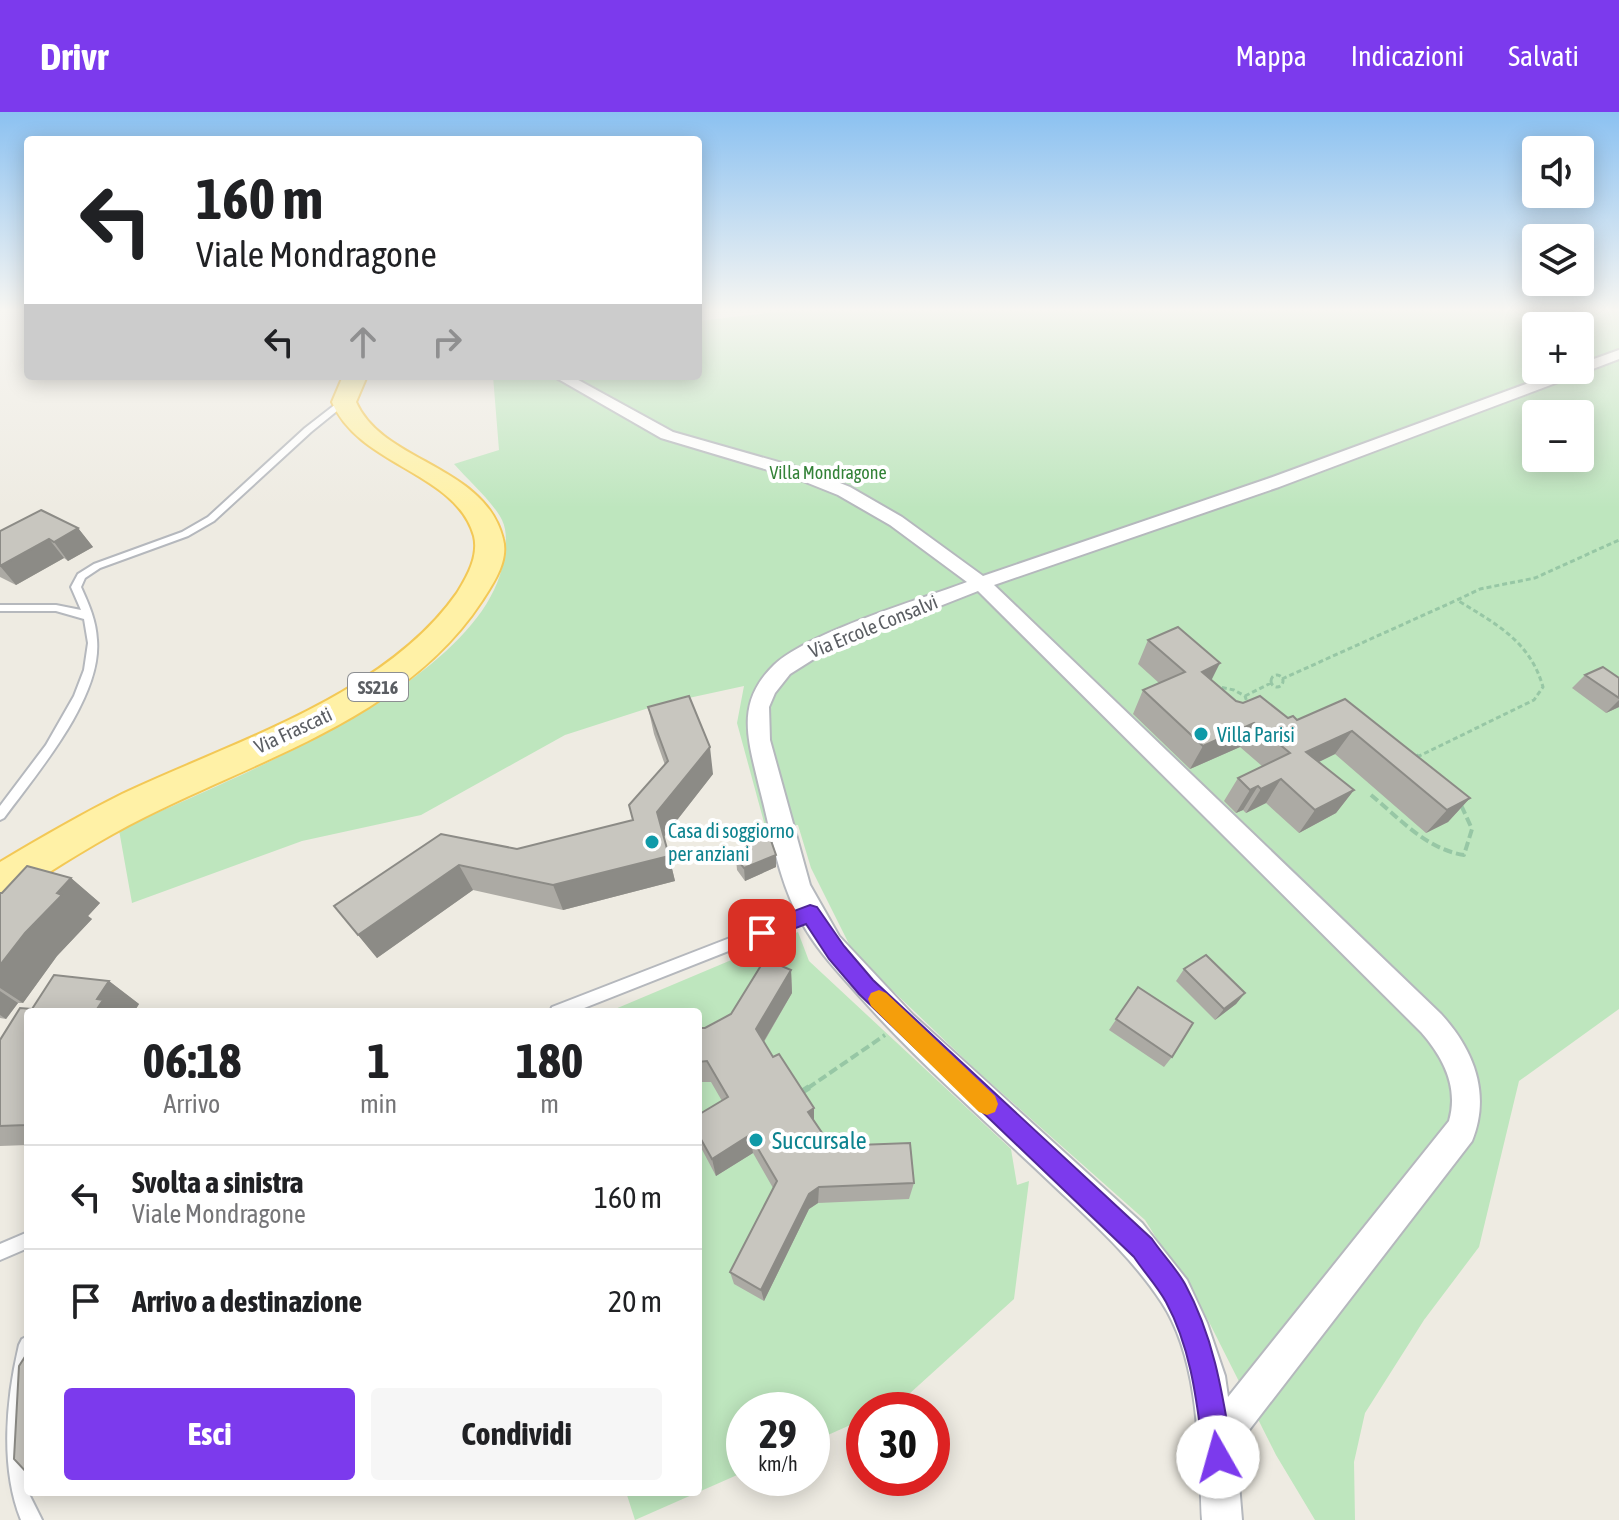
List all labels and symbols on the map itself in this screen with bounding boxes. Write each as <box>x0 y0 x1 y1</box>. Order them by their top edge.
park label: Villa Mondragone <box>769 462 887 483</box>
street label: Via Ercole Consalvi <box>805 590 941 662</box>
road number: SS216 <box>348 673 408 701</box>
street label: Via Frascati <box>251 702 335 758</box>
place label: Villa Parisi <box>1217 723 1295 746</box>
marker: Villa Parisi <box>1192 725 1210 743</box>
place label: Casa di soggiorno per anziani <box>668 819 794 865</box>
marker: Casa di soggiorno per anziani <box>643 833 661 851</box>
pin <box>728 899 796 967</box>
place label: Succursale <box>772 1127 867 1154</box>
marker: Succursale <box>747 1131 765 1149</box>
speed limit sign: 30 <box>846 1392 950 1496</box>
position arrow <box>1176 1415 1260 1499</box>

